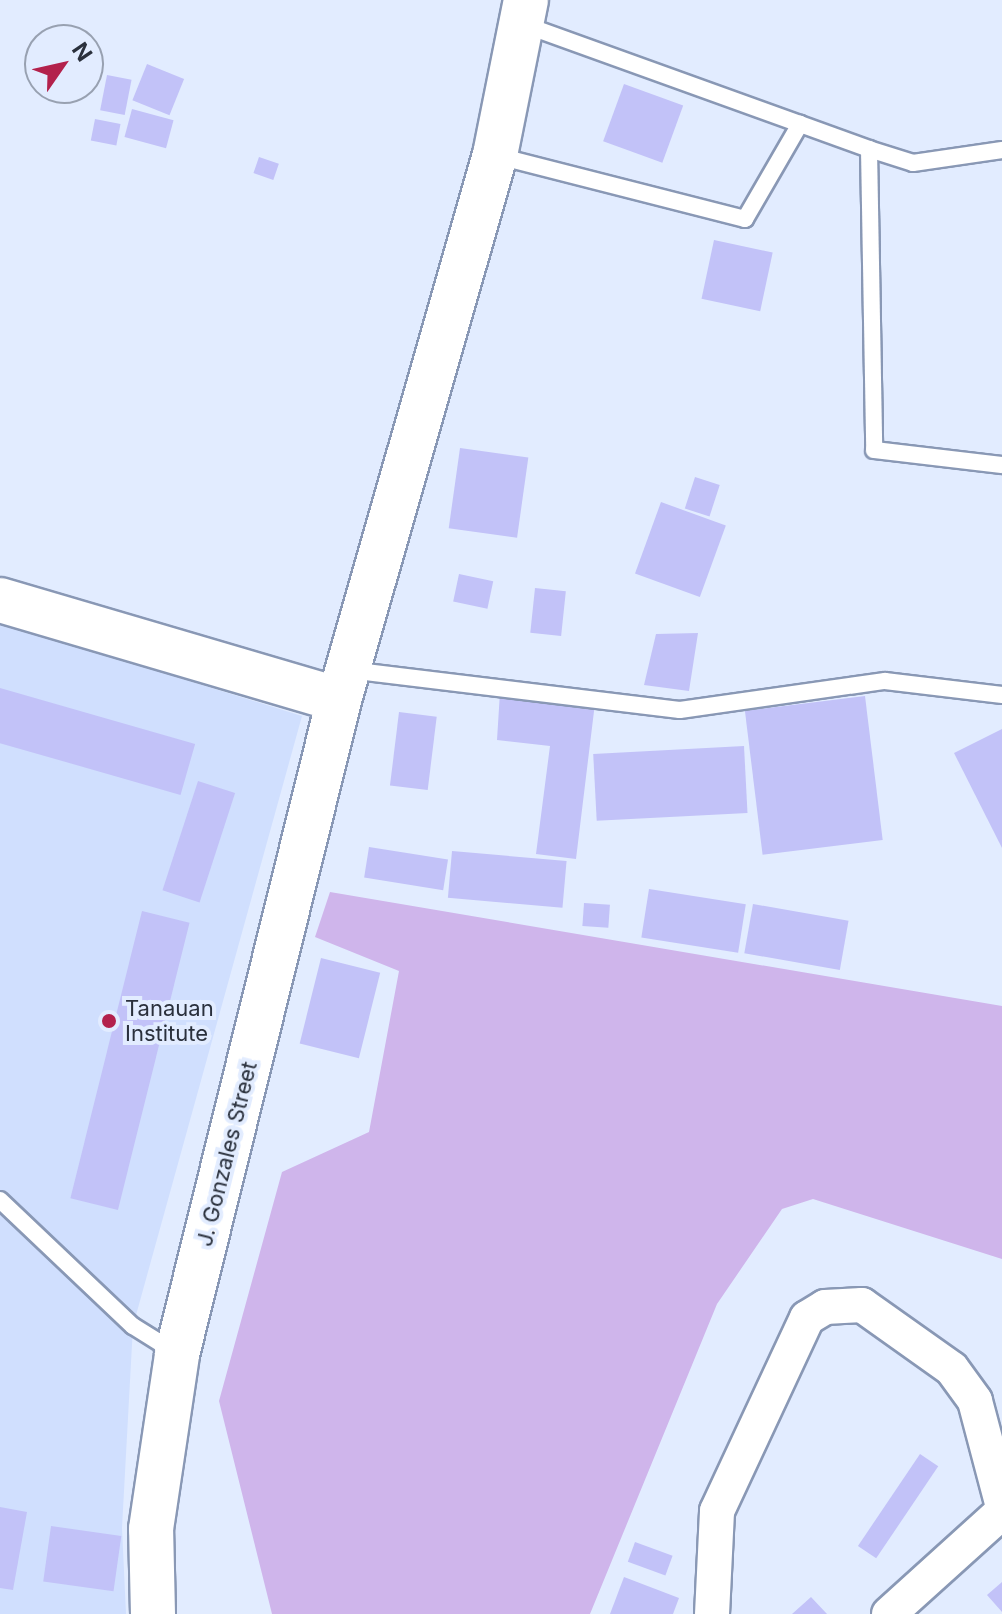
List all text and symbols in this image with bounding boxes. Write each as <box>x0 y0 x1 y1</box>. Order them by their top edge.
north arrow <box>24 24 104 104</box>
text: N <box>67 37 98 66</box>
place label: Tanauan Institute <box>125 995 214 1046</box>
marker: Tanauan Institute <box>100 1012 118 1030</box>
street label: J. Gonzales Street <box>191 1059 263 1249</box>

